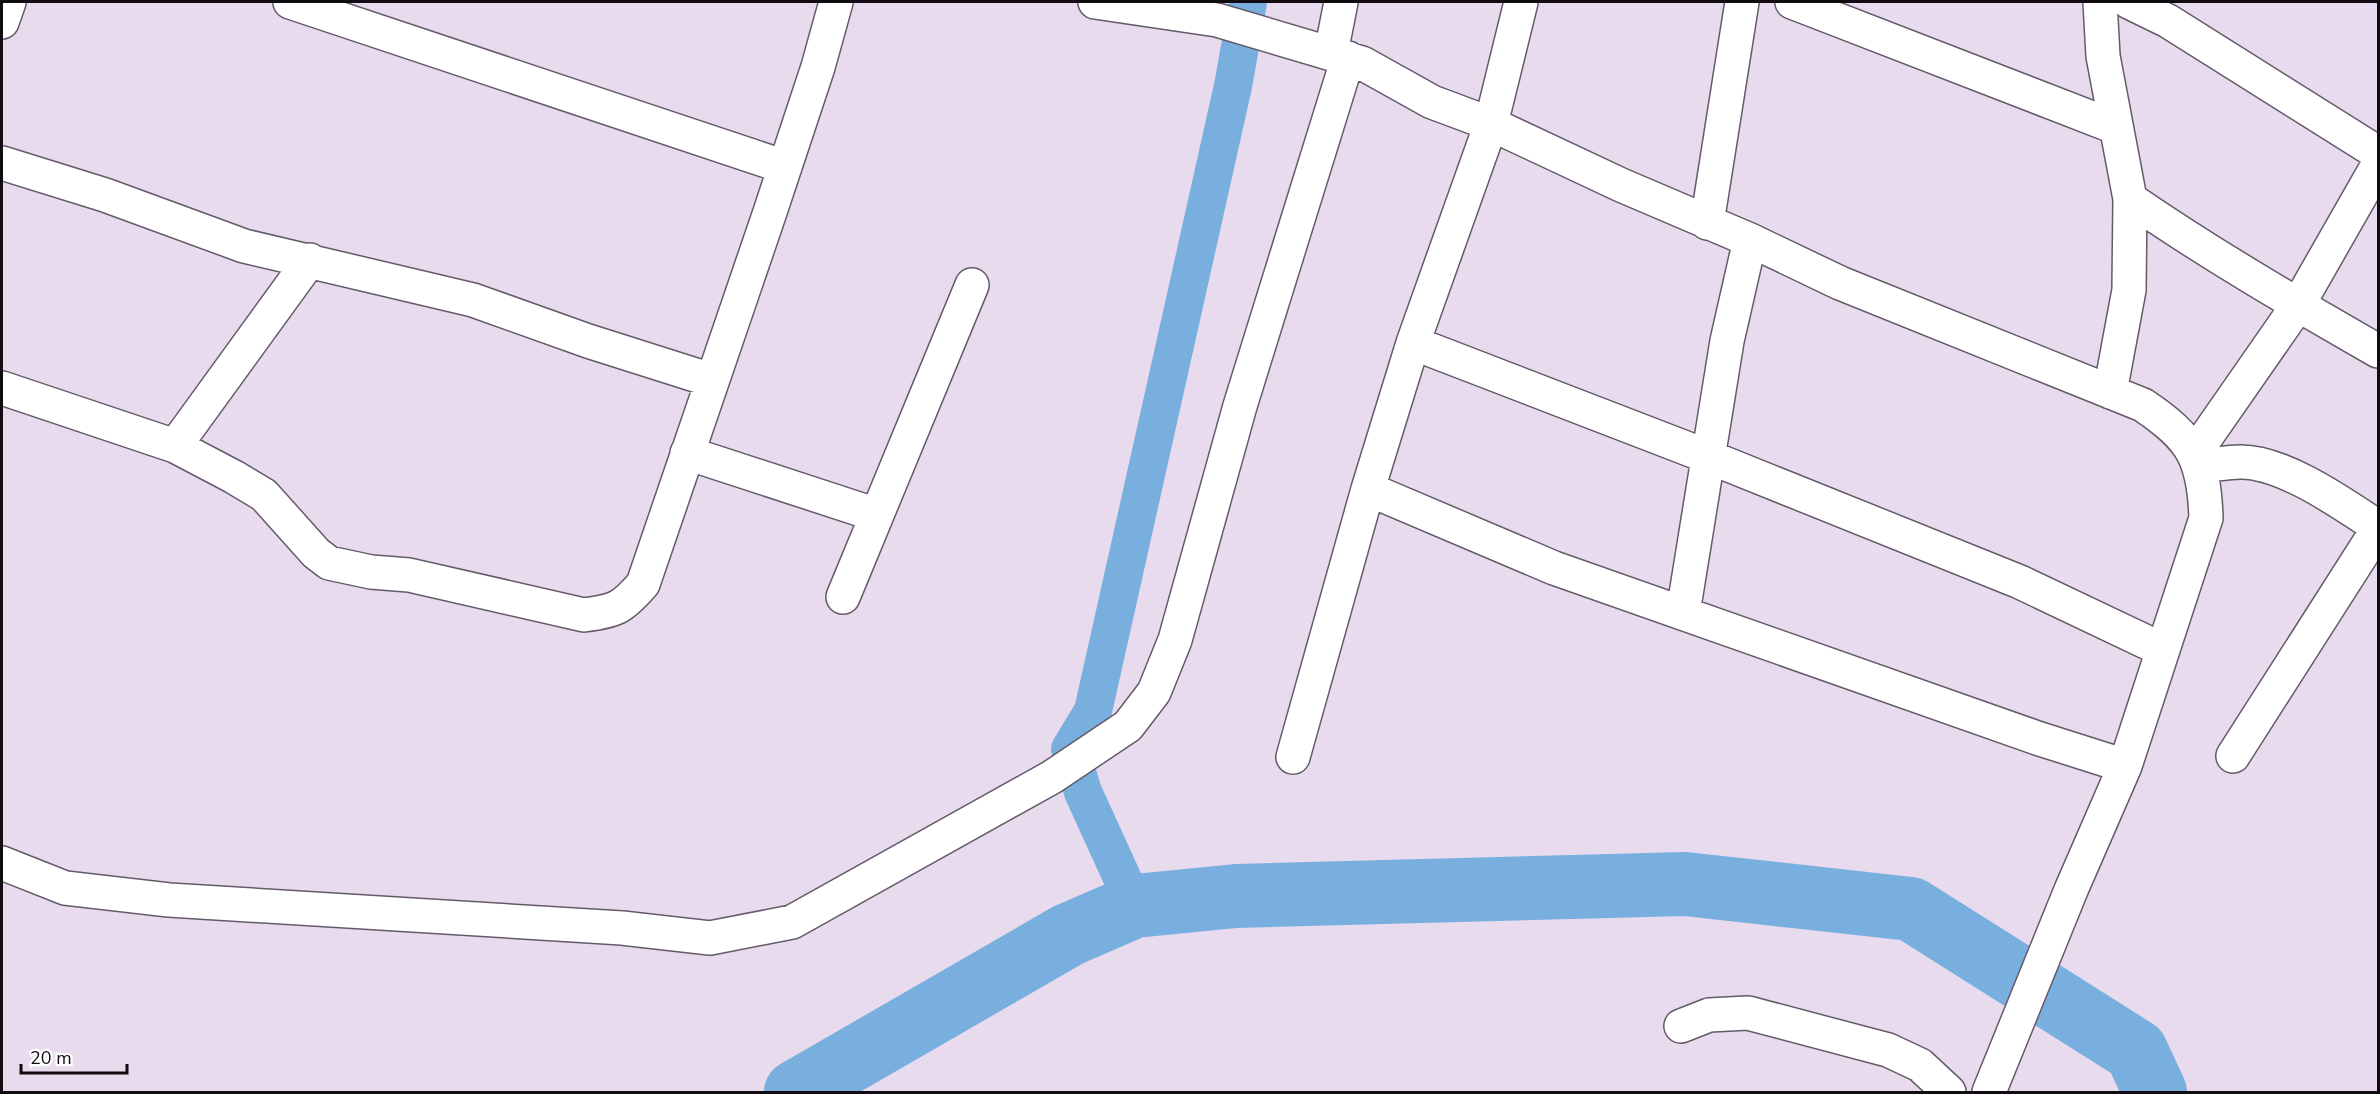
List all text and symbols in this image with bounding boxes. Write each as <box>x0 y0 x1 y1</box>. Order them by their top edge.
scale bar <box>21 1037 128 1075</box>
text: 20 m <box>30 1046 72 1070</box>

